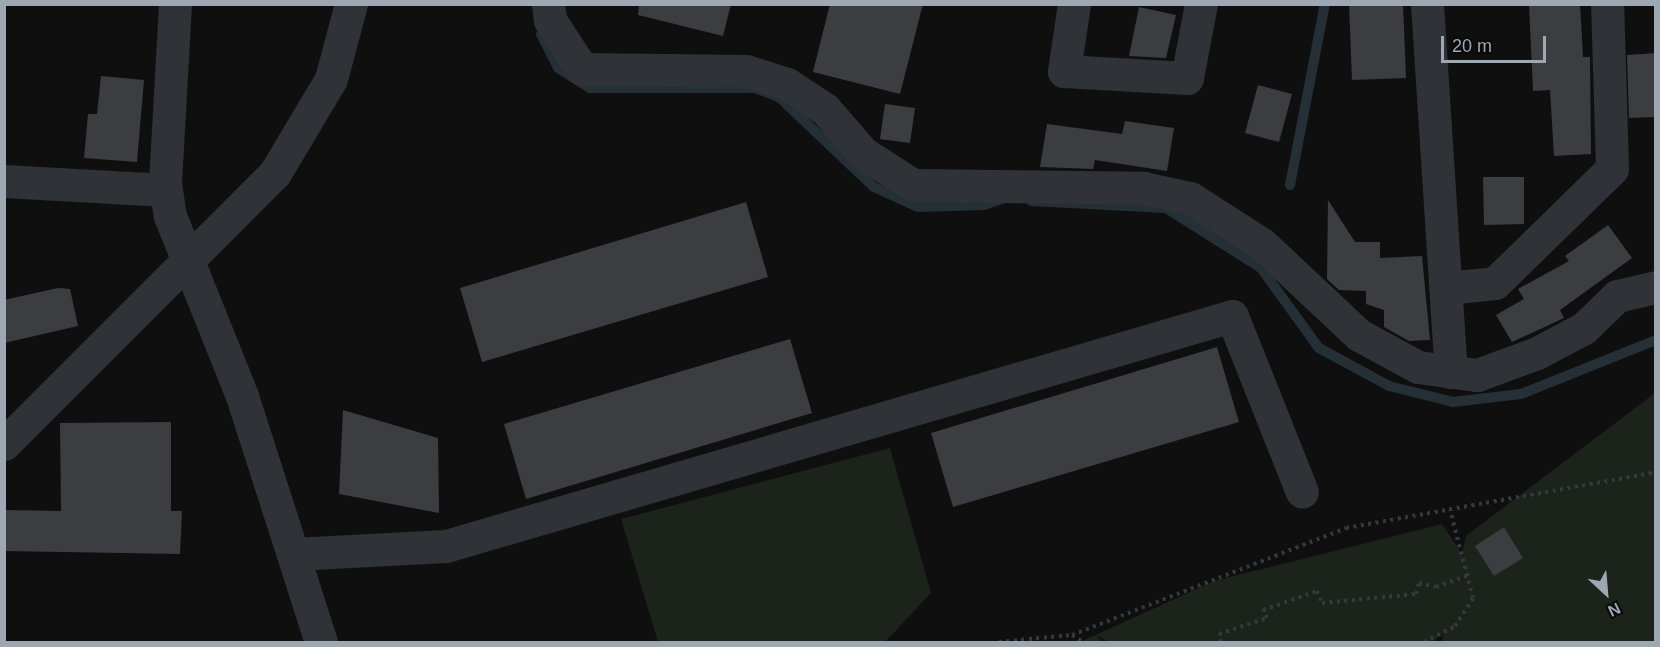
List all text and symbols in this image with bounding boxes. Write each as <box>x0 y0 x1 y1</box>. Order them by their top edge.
scale bar <box>1444 24 1549 62</box>
text: 20 m <box>1452 36 1492 56</box>
north arrow <box>1576 563 1636 623</box>
text: N <box>1605 599 1623 620</box>

